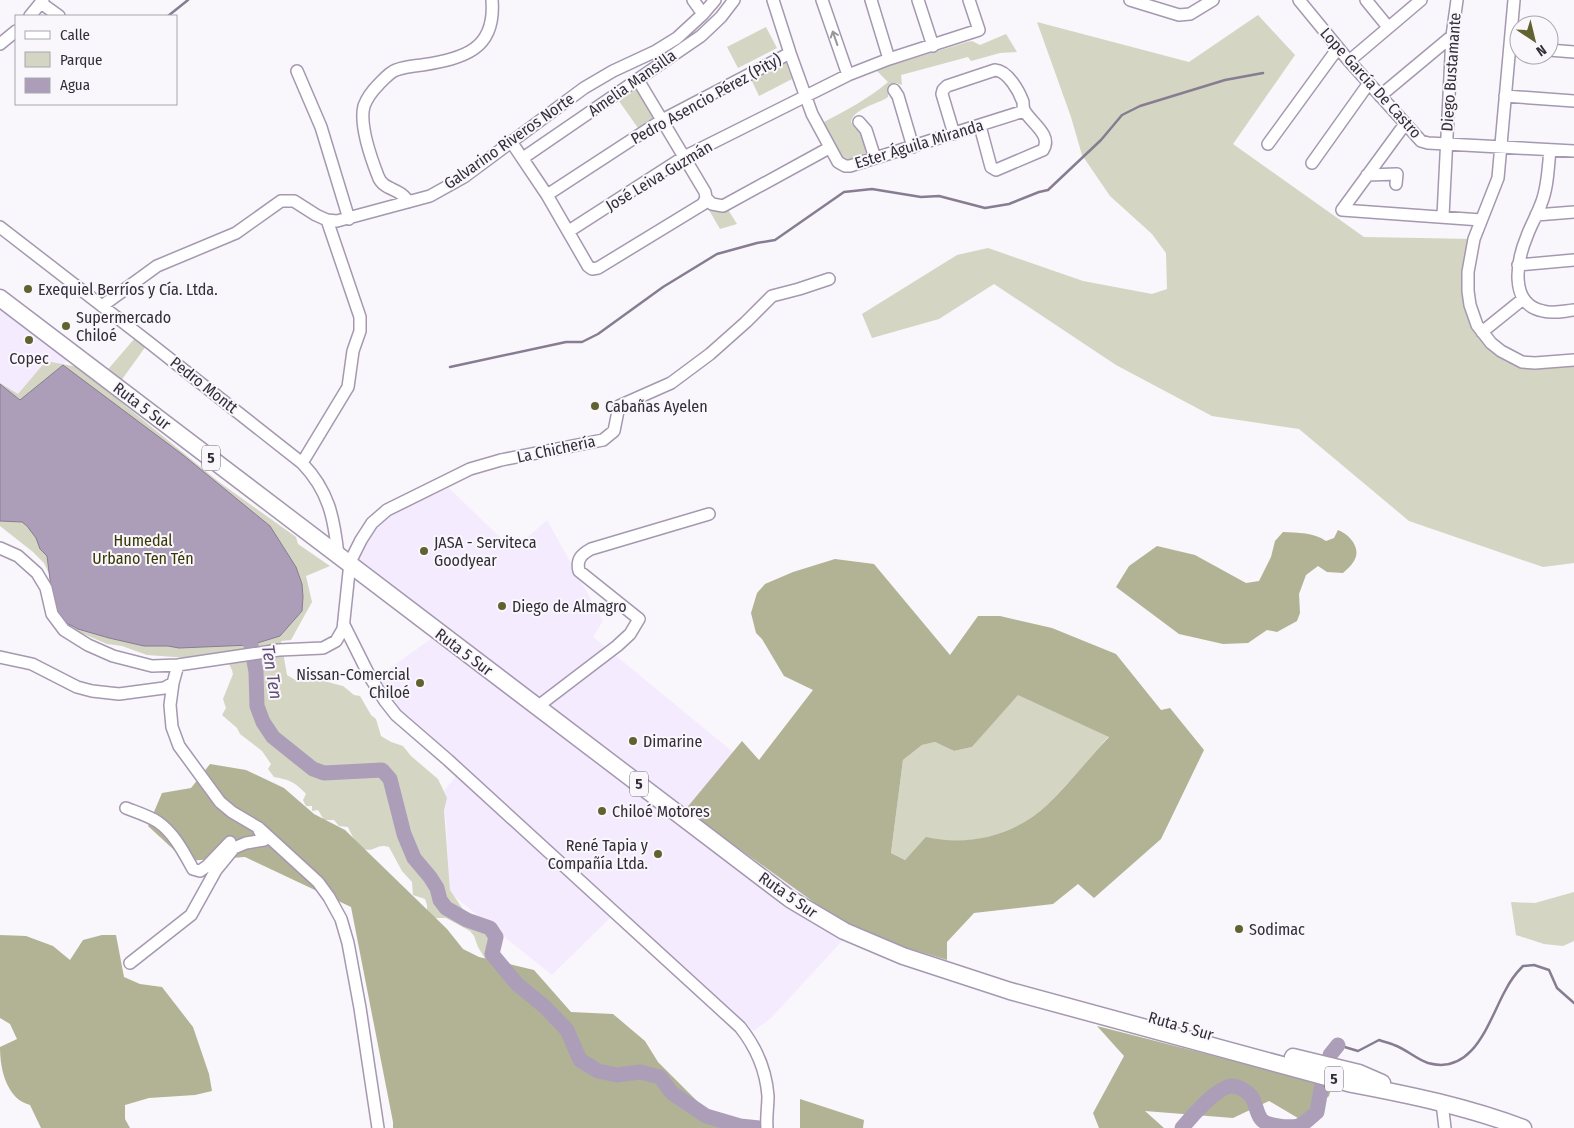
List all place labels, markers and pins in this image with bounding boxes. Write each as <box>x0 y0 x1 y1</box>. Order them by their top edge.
place label: Exequiel Berríos y Cía. Ltda. <box>38 280 218 299</box>
marker: Exequiel Berríos y Cía. Ltda. <box>22 283 34 295</box>
place label: Supermercado Chiloé <box>76 308 171 345</box>
marker: Supermercado Chiloé <box>60 320 72 332</box>
marker: Copec <box>23 334 35 346</box>
place label: Copec <box>9 349 49 368</box>
place label: Cabañas Ayelen <box>605 397 708 416</box>
marker: Cabañas Ayelen <box>589 400 601 412</box>
place label: JASA - Serviteca Goodyear <box>434 533 537 570</box>
marker: JASA - Serviteca Goodyear <box>418 545 430 557</box>
place label: Diego de Almagro <box>512 597 627 616</box>
marker: Diego de Almagro <box>496 600 508 612</box>
place label: Nissan-Comercial Chiloé <box>296 665 410 702</box>
marker: Nissan-Comercial Chiloé <box>414 677 426 689</box>
place label: Dimarine <box>643 732 703 751</box>
marker: Dimarine <box>627 735 639 747</box>
place label: Chiloé Motores <box>612 802 710 821</box>
marker: Chiloé Motores <box>596 805 608 817</box>
place label: René Tapia y Compañía Ltda. <box>548 836 649 873</box>
marker: René Tapia y Compañía Ltda. <box>652 848 664 860</box>
place label: Sodimac <box>1249 920 1305 939</box>
marker: Sodimac <box>1233 923 1245 935</box>

